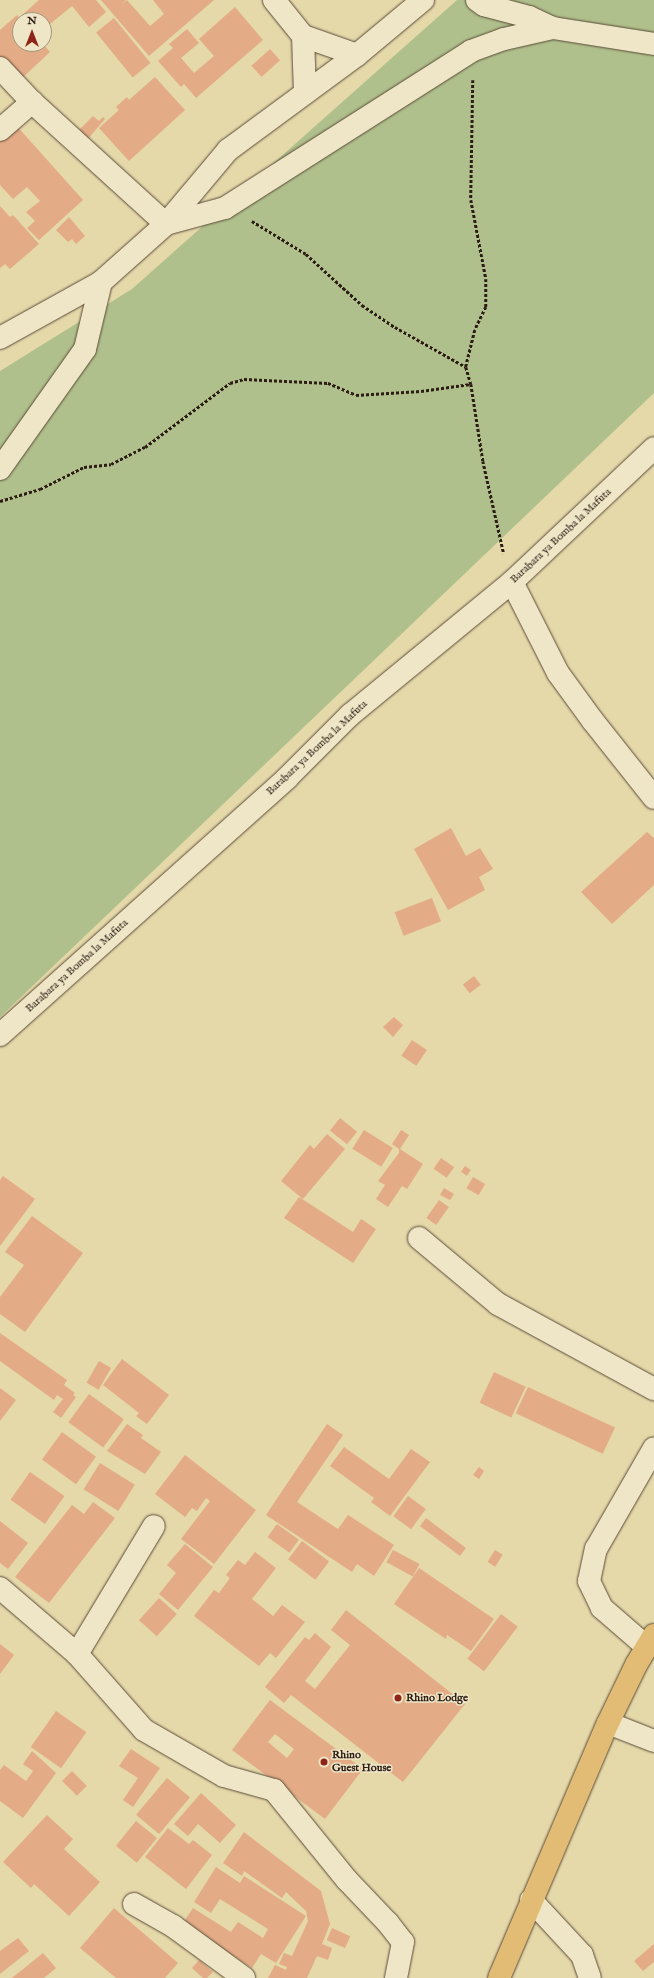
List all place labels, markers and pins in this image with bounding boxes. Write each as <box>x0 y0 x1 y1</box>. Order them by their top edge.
place label: Rhino Lodge <box>406 1691 468 1705</box>
marker: Rhino Lodge <box>393 1693 403 1703</box>
place label: Rhino Guest House <box>332 1749 391 1775</box>
marker: Rhino Guest House <box>319 1757 329 1767</box>

